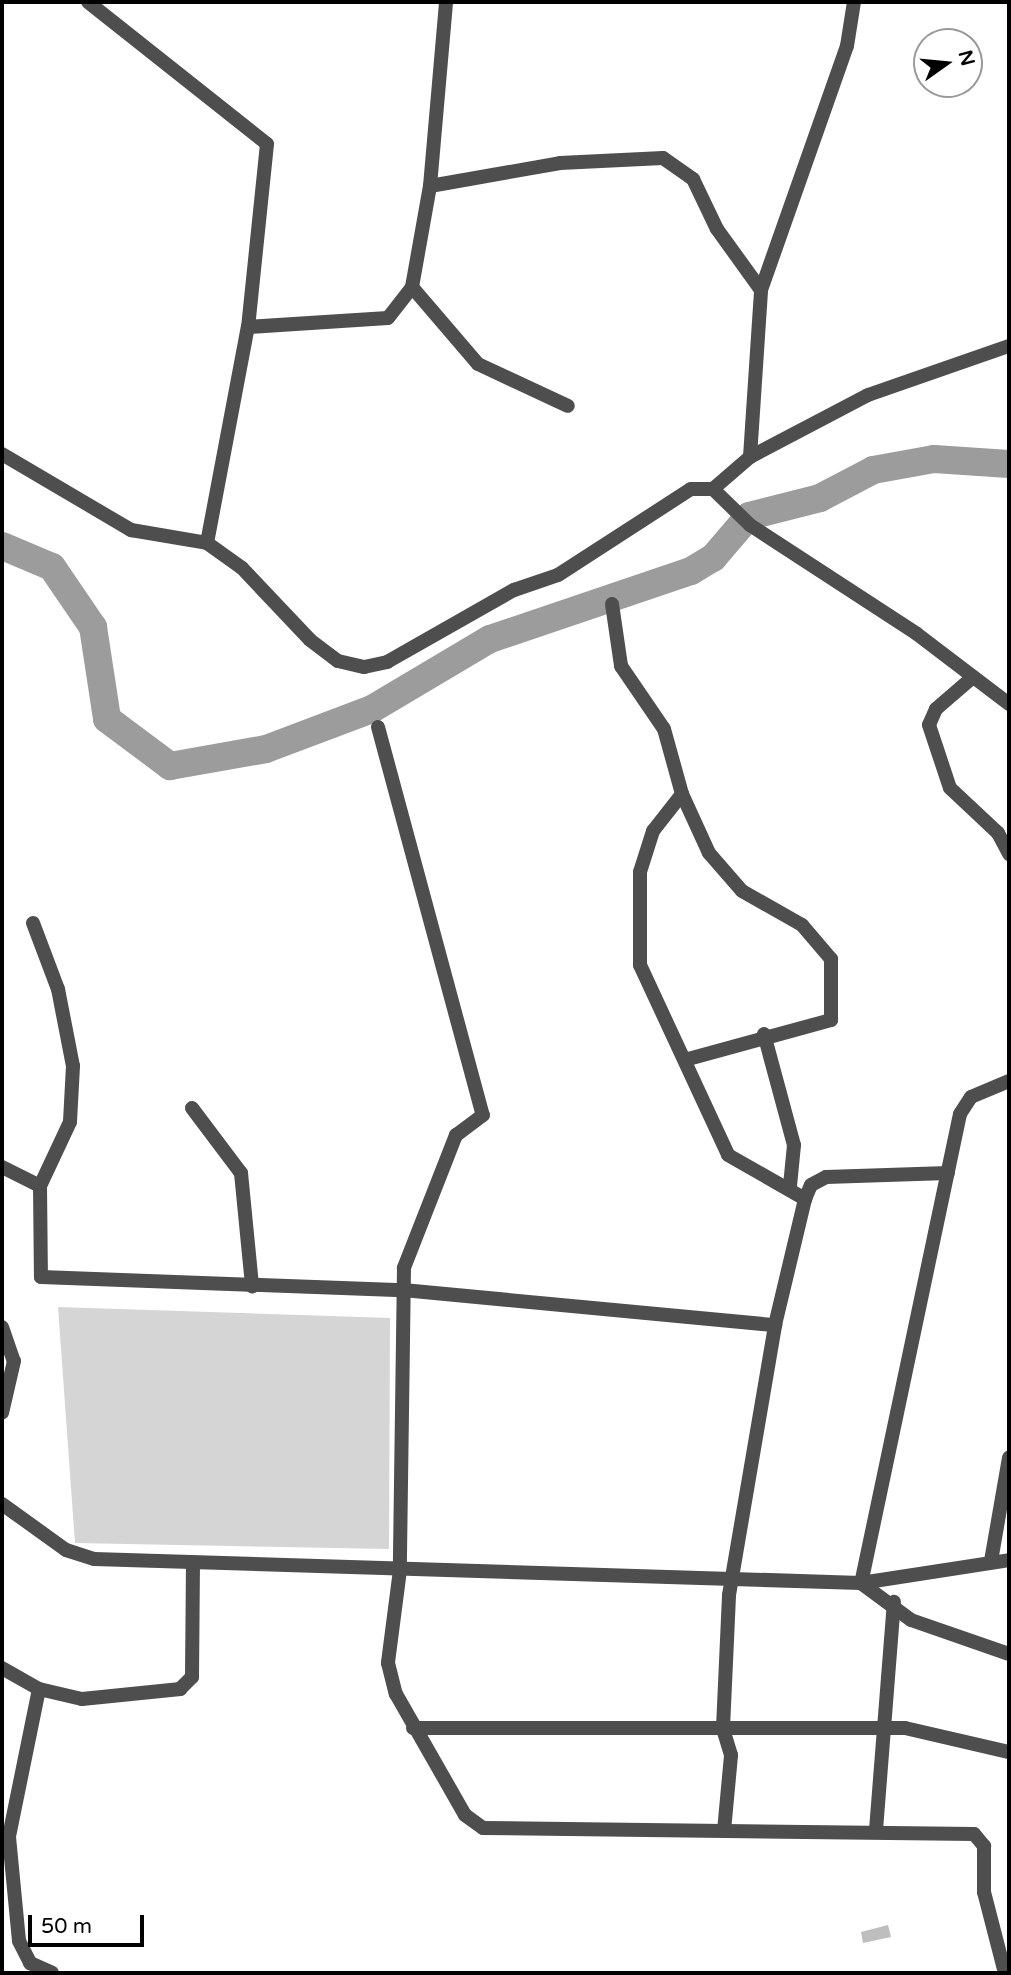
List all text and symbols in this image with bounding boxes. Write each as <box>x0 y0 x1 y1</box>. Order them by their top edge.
north arrow <box>913 28 983 98</box>
text: N <box>954 48 979 68</box>
scale bar <box>32 1902 147 1946</box>
text: 50 m <box>41 1914 92 1939</box>

